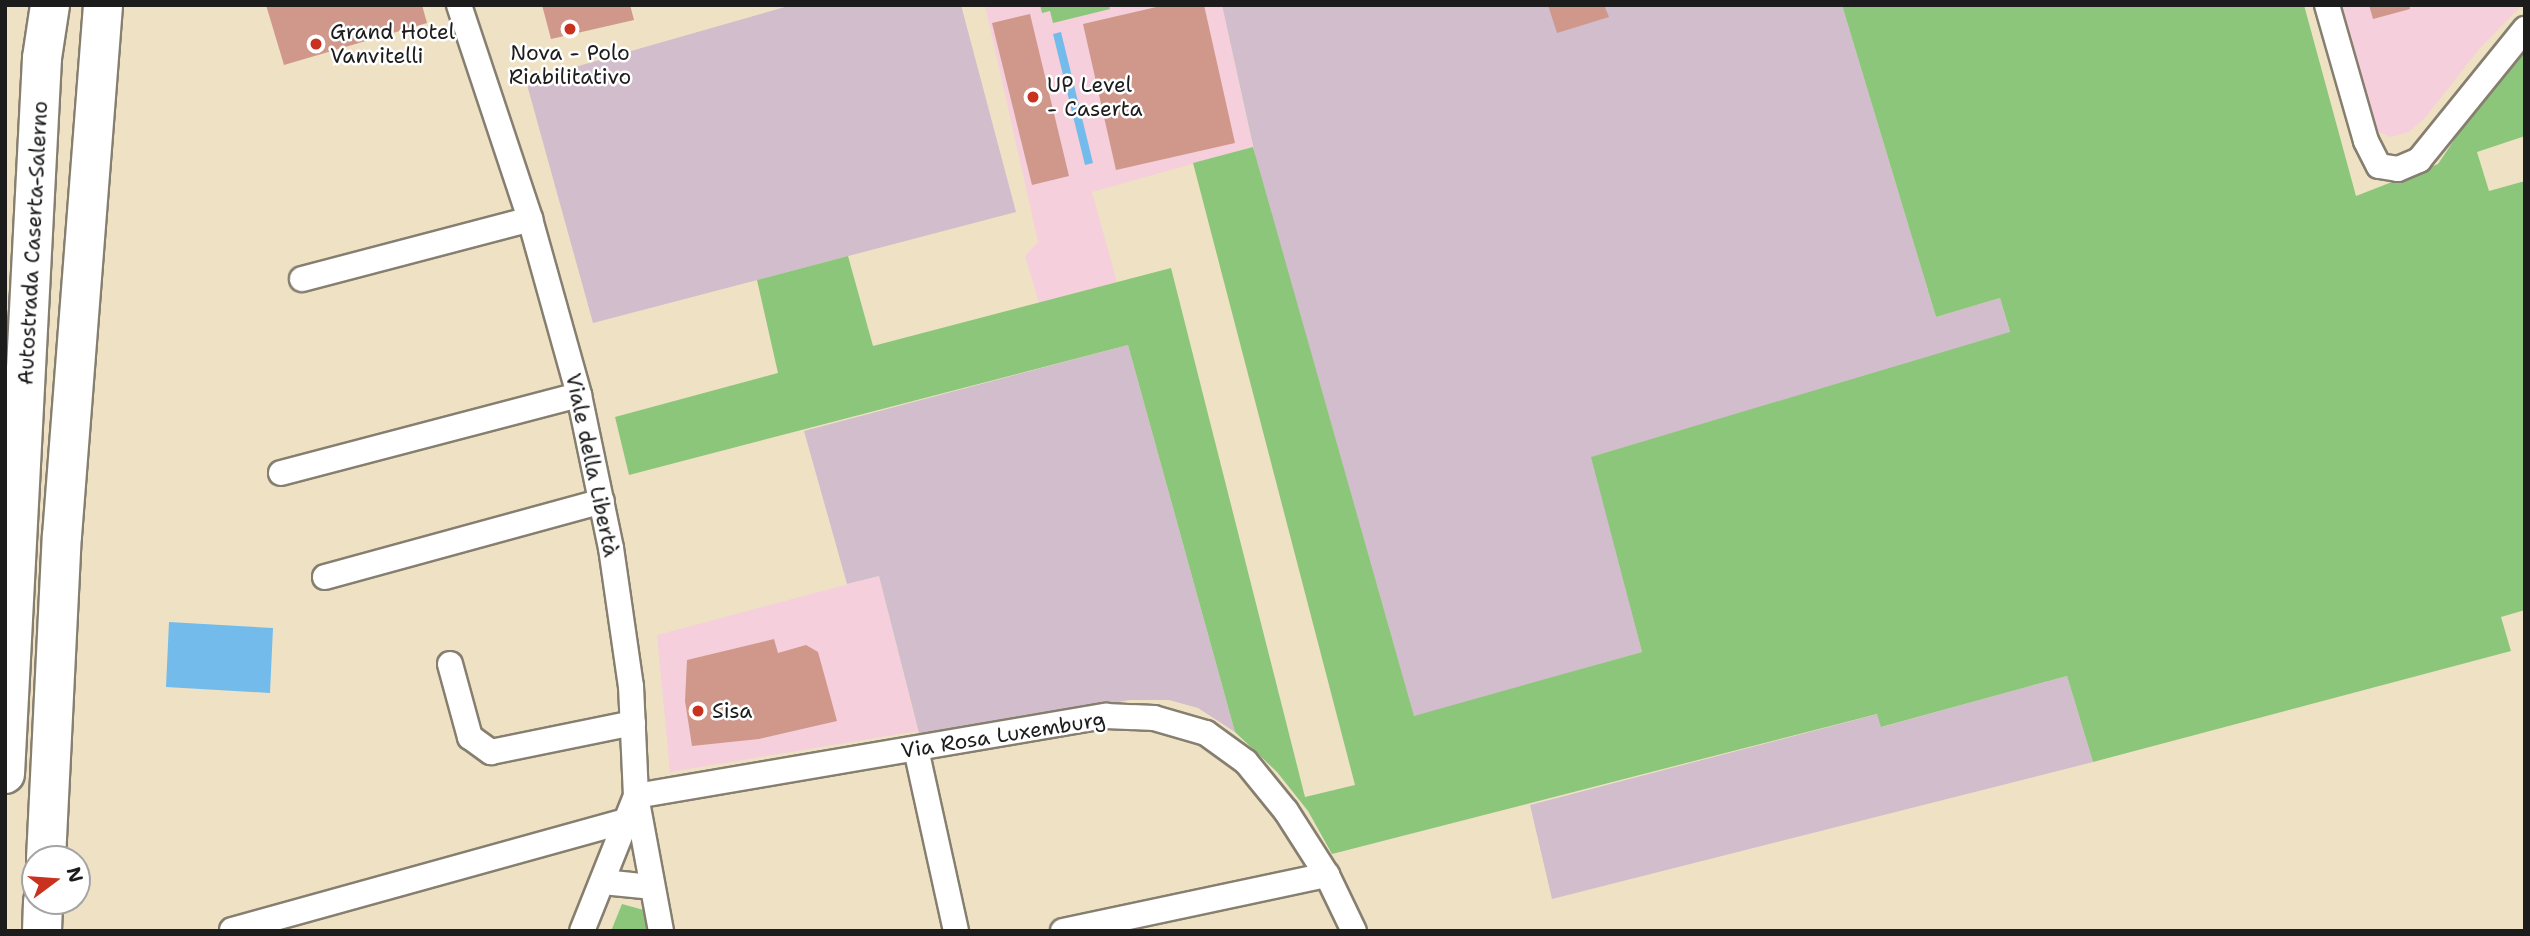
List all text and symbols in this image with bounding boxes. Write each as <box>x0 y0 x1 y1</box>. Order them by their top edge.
place label: Grand Hotel Vanvitelli <box>330 19 455 69</box>
marker: Nova - Polo Riabilitativo <box>562 21 578 37</box>
marker: Grand Hotel Vanvitelli <box>308 36 324 52</box>
place label: Nova - Polo Riabilitativo <box>509 40 631 90</box>
place label: UP Level - Caserta <box>1047 72 1142 122</box>
marker: UP Level - Caserta <box>1025 89 1041 105</box>
street label: Autostrada Caserta-Salerno <box>13 100 53 386</box>
street label: Viale della Libertà <box>560 371 624 559</box>
place label: Sisa <box>712 698 752 724</box>
marker: Sisa <box>690 703 706 719</box>
street label: Via Rosa Luxemburg <box>899 706 1107 764</box>
north arrow <box>21 845 91 915</box>
text: N <box>61 864 89 885</box>

